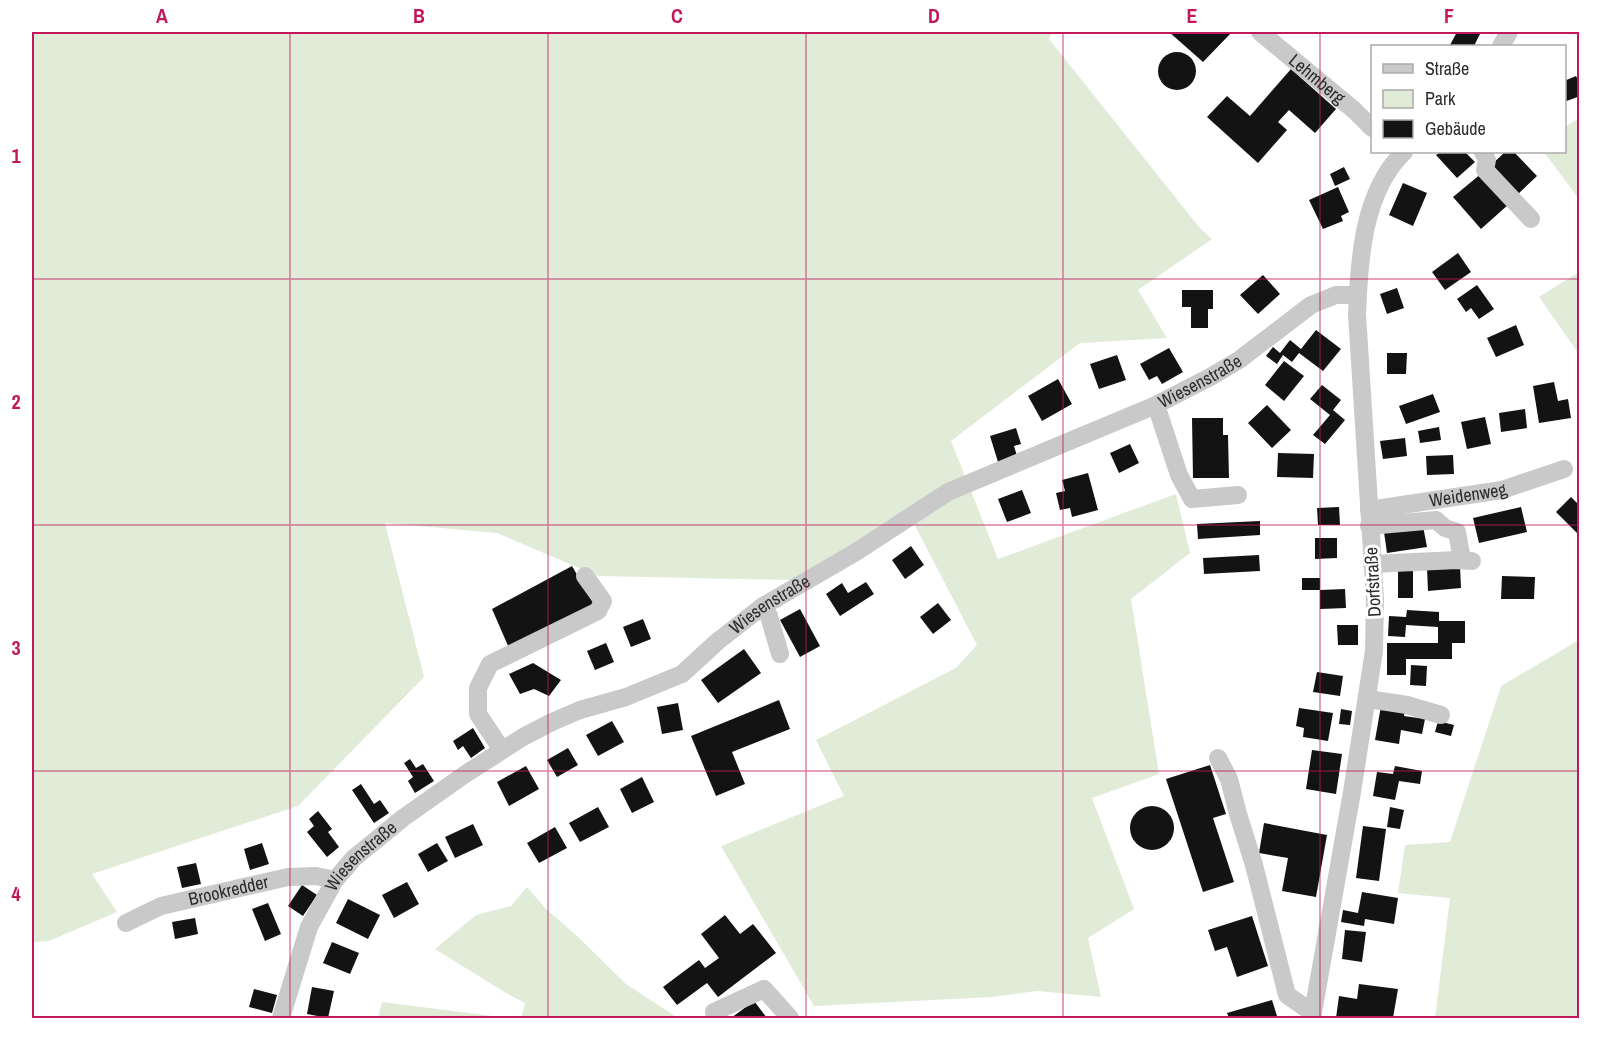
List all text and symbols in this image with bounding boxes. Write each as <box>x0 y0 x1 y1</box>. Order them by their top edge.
text: A <box>156 2 168 29</box>
text: B <box>413 2 425 29</box>
text: C <box>671 2 683 29</box>
text: D <box>928 2 940 29</box>
text: E <box>1187 2 1198 29</box>
text: F <box>1444 2 1454 29</box>
legend <box>1371 45 1566 153</box>
street label: Lehmberg <box>1284 48 1351 110</box>
text: Straße <box>1425 56 1469 81</box>
text: Park <box>1425 86 1456 111</box>
text: Gebäude <box>1425 116 1486 141</box>
text: 1 <box>11 142 21 169</box>
street label: Wiesenstraße <box>1153 348 1246 414</box>
text: 2 <box>11 388 21 415</box>
street label: Weidenweg <box>1428 476 1511 513</box>
street label: Dorfstraße <box>1358 547 1387 617</box>
street label: Wiesenstraße <box>724 568 815 640</box>
text: 3 <box>11 634 21 661</box>
street label: Wiesenstraße <box>318 815 402 895</box>
street label: Brookredder <box>186 869 271 911</box>
text: 4 <box>11 880 21 907</box>

